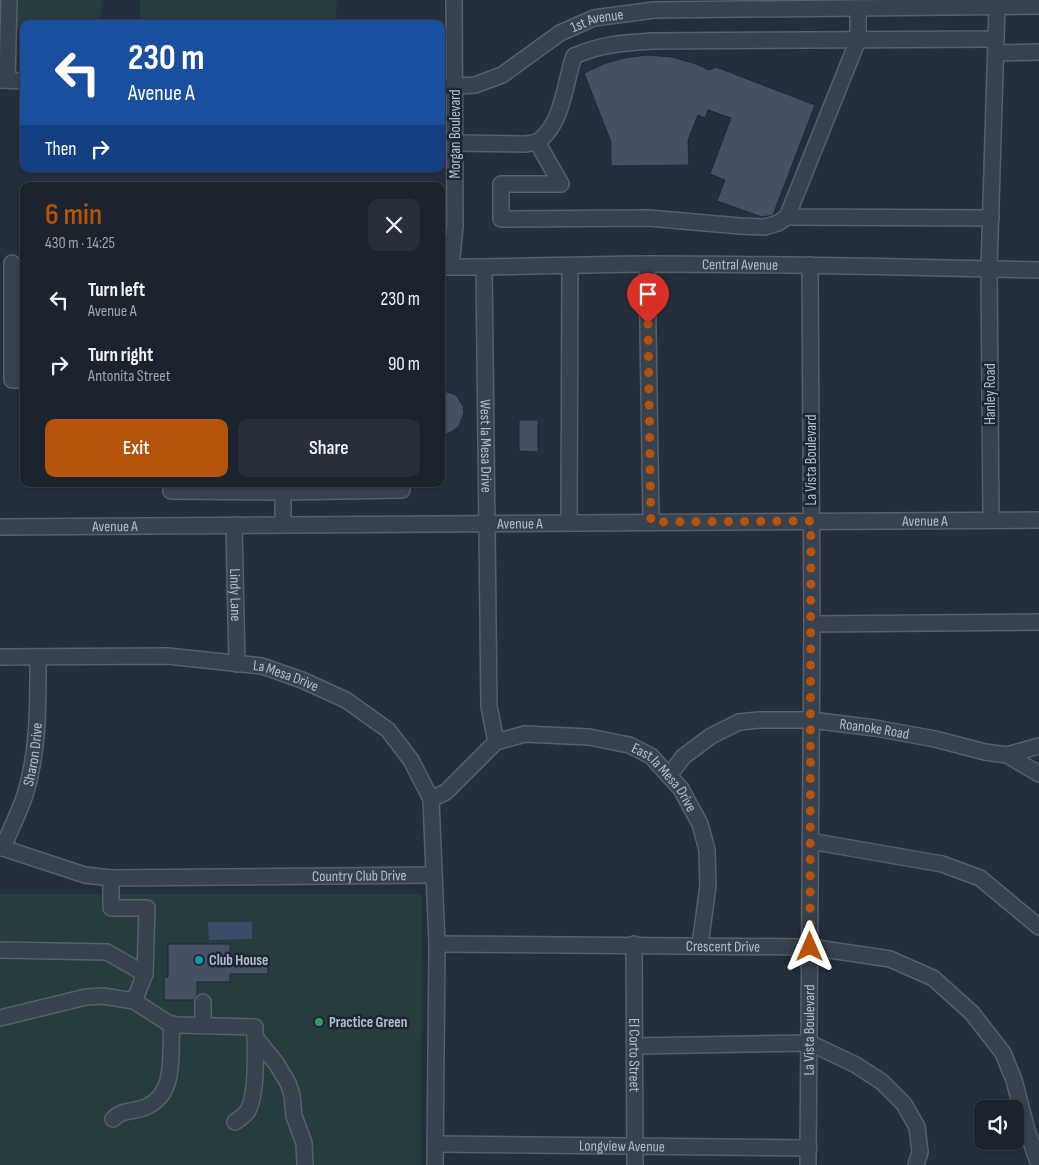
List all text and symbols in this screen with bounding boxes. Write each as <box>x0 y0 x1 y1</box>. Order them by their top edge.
street label: 1st Avenue <box>567 5 625 37</box>
text: 230 m <box>128 37 204 80</box>
icon: left <box>45 40 110 105</box>
text: Avenue A <box>128 80 195 107</box>
street label: Morgan Boulevard <box>446 90 465 178</box>
icon: right <box>86 135 114 163</box>
text: Then <box>45 138 76 161</box>
text: 6 min <box>45 197 102 233</box>
button: close <box>368 199 420 251</box>
text: 430 m · 14:25 <box>45 234 115 253</box>
street label: Central Avenue <box>702 255 778 274</box>
pin <box>627 273 669 324</box>
text: Turn left <box>88 279 145 302</box>
icon: arrive <box>634 280 662 308</box>
icon: left <box>45 286 73 314</box>
text: 230 m <box>380 288 420 311</box>
text: Avenue A <box>88 302 137 321</box>
text: Turn right <box>88 344 153 367</box>
icon: right <box>45 351 73 379</box>
text: 90 m <box>388 353 420 376</box>
street label: Hanley Road <box>981 363 1000 425</box>
text: Antonita Street <box>88 367 171 386</box>
street label: West la Mesa Drive <box>476 399 496 493</box>
street label: La Vista Boulevard <box>802 415 821 505</box>
button: Exit <box>45 419 228 477</box>
button: Share <box>238 419 420 477</box>
street label: Avenue A <box>901 511 948 530</box>
street label: Avenue A <box>496 514 543 533</box>
street label: Avenue A <box>91 517 138 536</box>
street label: Lindy Lane <box>225 568 246 622</box>
street label: La Mesa Drive <box>252 656 322 696</box>
street label: Roanoke Road <box>838 714 911 744</box>
street label: Sharon Drive <box>18 722 46 788</box>
street label: East la Mesa Drive <box>628 738 701 815</box>
street label: Country Club Drive <box>312 866 407 886</box>
position arrow <box>783 920 835 972</box>
street label: Crescent Drive <box>686 937 760 956</box>
place label: Club House <box>209 951 268 970</box>
marker: Club House <box>193 954 205 966</box>
street label: La Vista Boulevard <box>799 984 819 1076</box>
place label: Practice Green <box>329 1013 407 1032</box>
marker: Practice Green <box>313 1016 325 1028</box>
street label: El Corto Street <box>625 1018 644 1092</box>
map controls <box>974 1100 1024 1150</box>
button: sound <box>974 1100 1024 1150</box>
street label: Longview Avenue <box>579 1136 665 1156</box>

